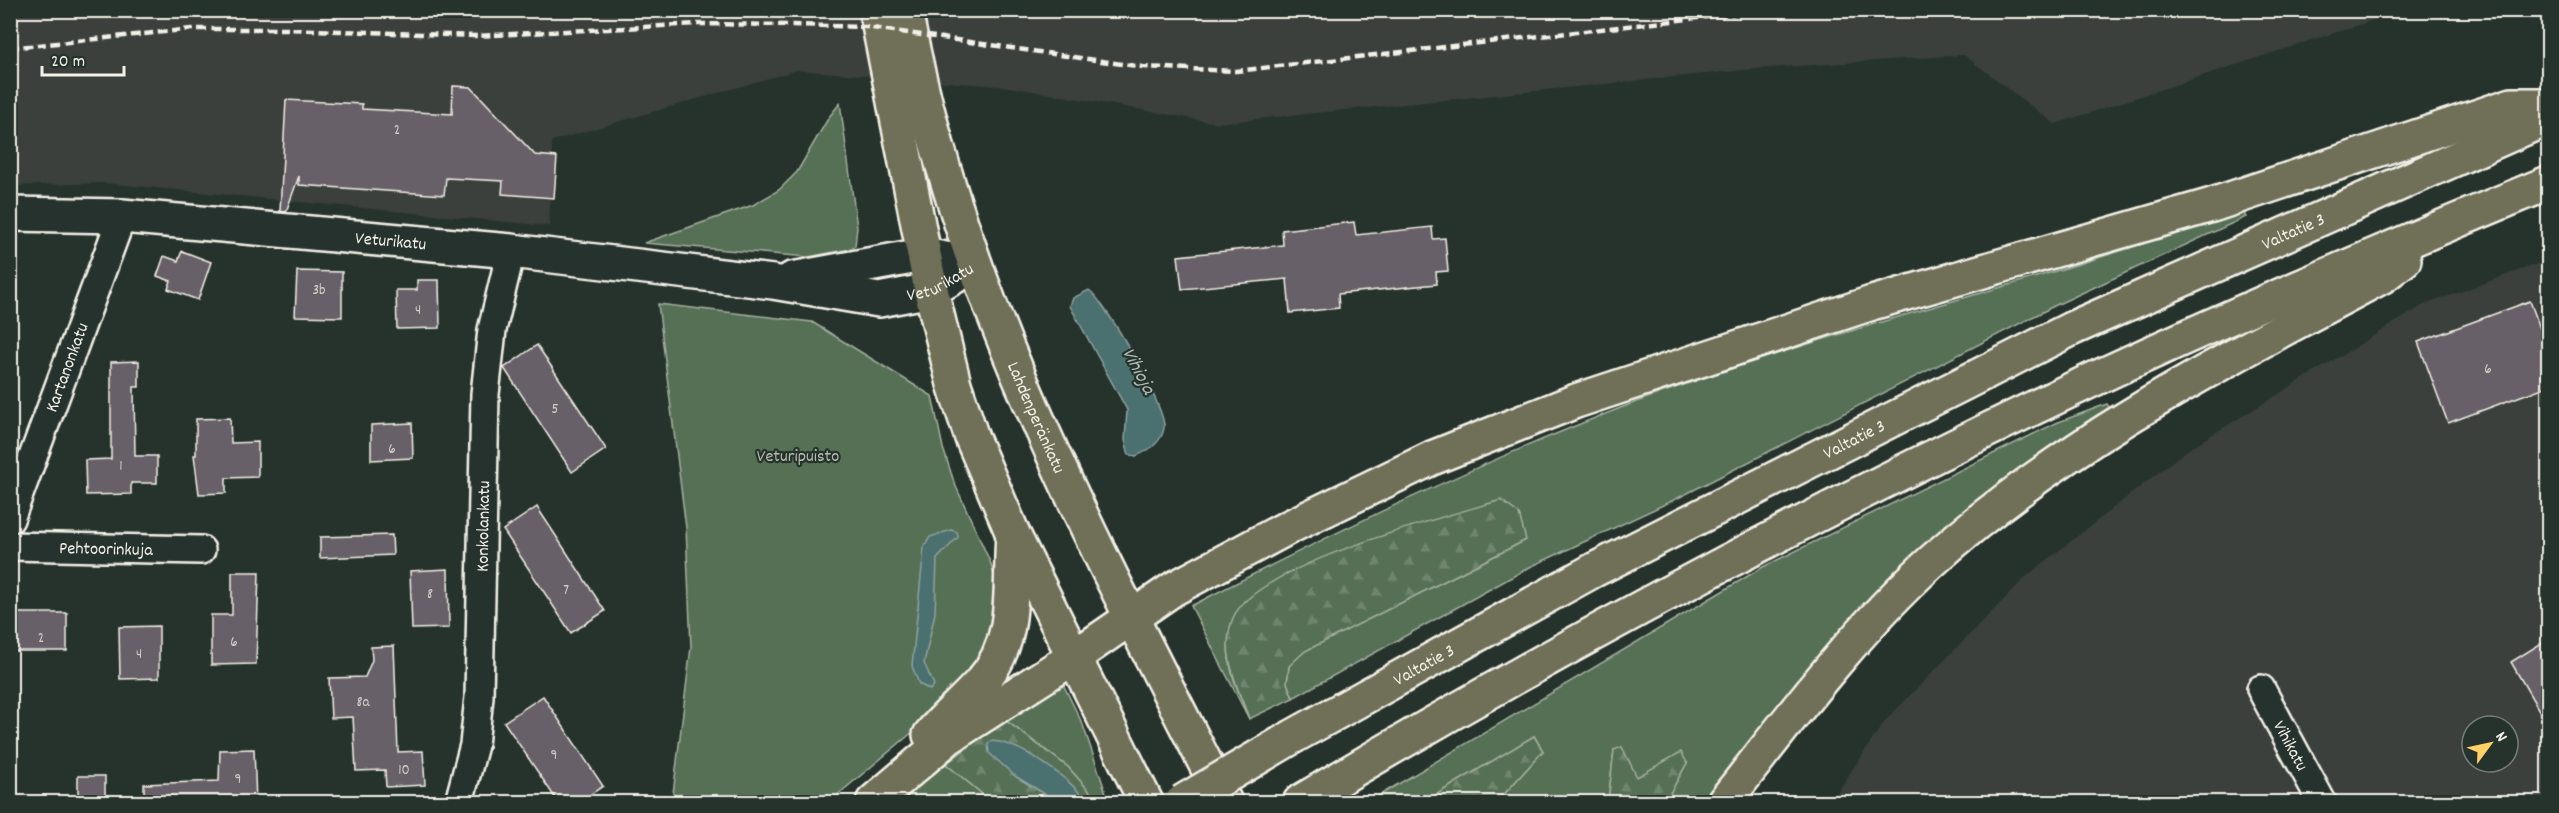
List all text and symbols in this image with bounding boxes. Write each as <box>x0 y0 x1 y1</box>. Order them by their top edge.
scale bar <box>42 39 124 77</box>
text: 20 m <box>51 50 85 75</box>
house number: 2 <box>394 120 400 142</box>
street label: Valtatie 3 <box>2258 208 2329 258</box>
street label: Veturikatu <box>354 227 427 258</box>
street label: Veturikatu <box>905 258 979 309</box>
house number: 3b <box>312 280 326 302</box>
house number: 4 <box>415 300 421 322</box>
street label: Kartanonkatu <box>41 320 96 416</box>
water label: Vihioja <box>1113 343 1162 401</box>
street label: Lahdenperänkatu <box>999 359 1070 478</box>
house number: 6 <box>2484 359 2492 381</box>
house number: 5 <box>552 399 559 421</box>
street label: Valtatie 3 <box>1820 415 1890 467</box>
house number: 6 <box>388 439 396 461</box>
park label: Veturipuisto <box>757 445 839 470</box>
house number: 1 <box>119 456 123 478</box>
street label: Konkolankatu <box>471 480 498 572</box>
street label: Pehtoorinkuja <box>59 537 154 564</box>
house number: 7 <box>563 580 569 602</box>
house number: 8 <box>427 584 433 606</box>
house number: 2 <box>38 628 44 650</box>
house number: 6 <box>230 632 238 654</box>
street label: Valtatie 3 <box>1390 639 1460 694</box>
house number: 4 <box>136 644 142 666</box>
house number: 8a <box>356 692 370 714</box>
north arrow <box>2460 714 2520 774</box>
street label: Vihikatu <box>2265 717 2313 776</box>
text: N <box>2489 728 2512 747</box>
house number: 9 <box>551 745 557 767</box>
house number: 10 <box>398 760 410 782</box>
house number: 9 <box>235 769 241 791</box>

